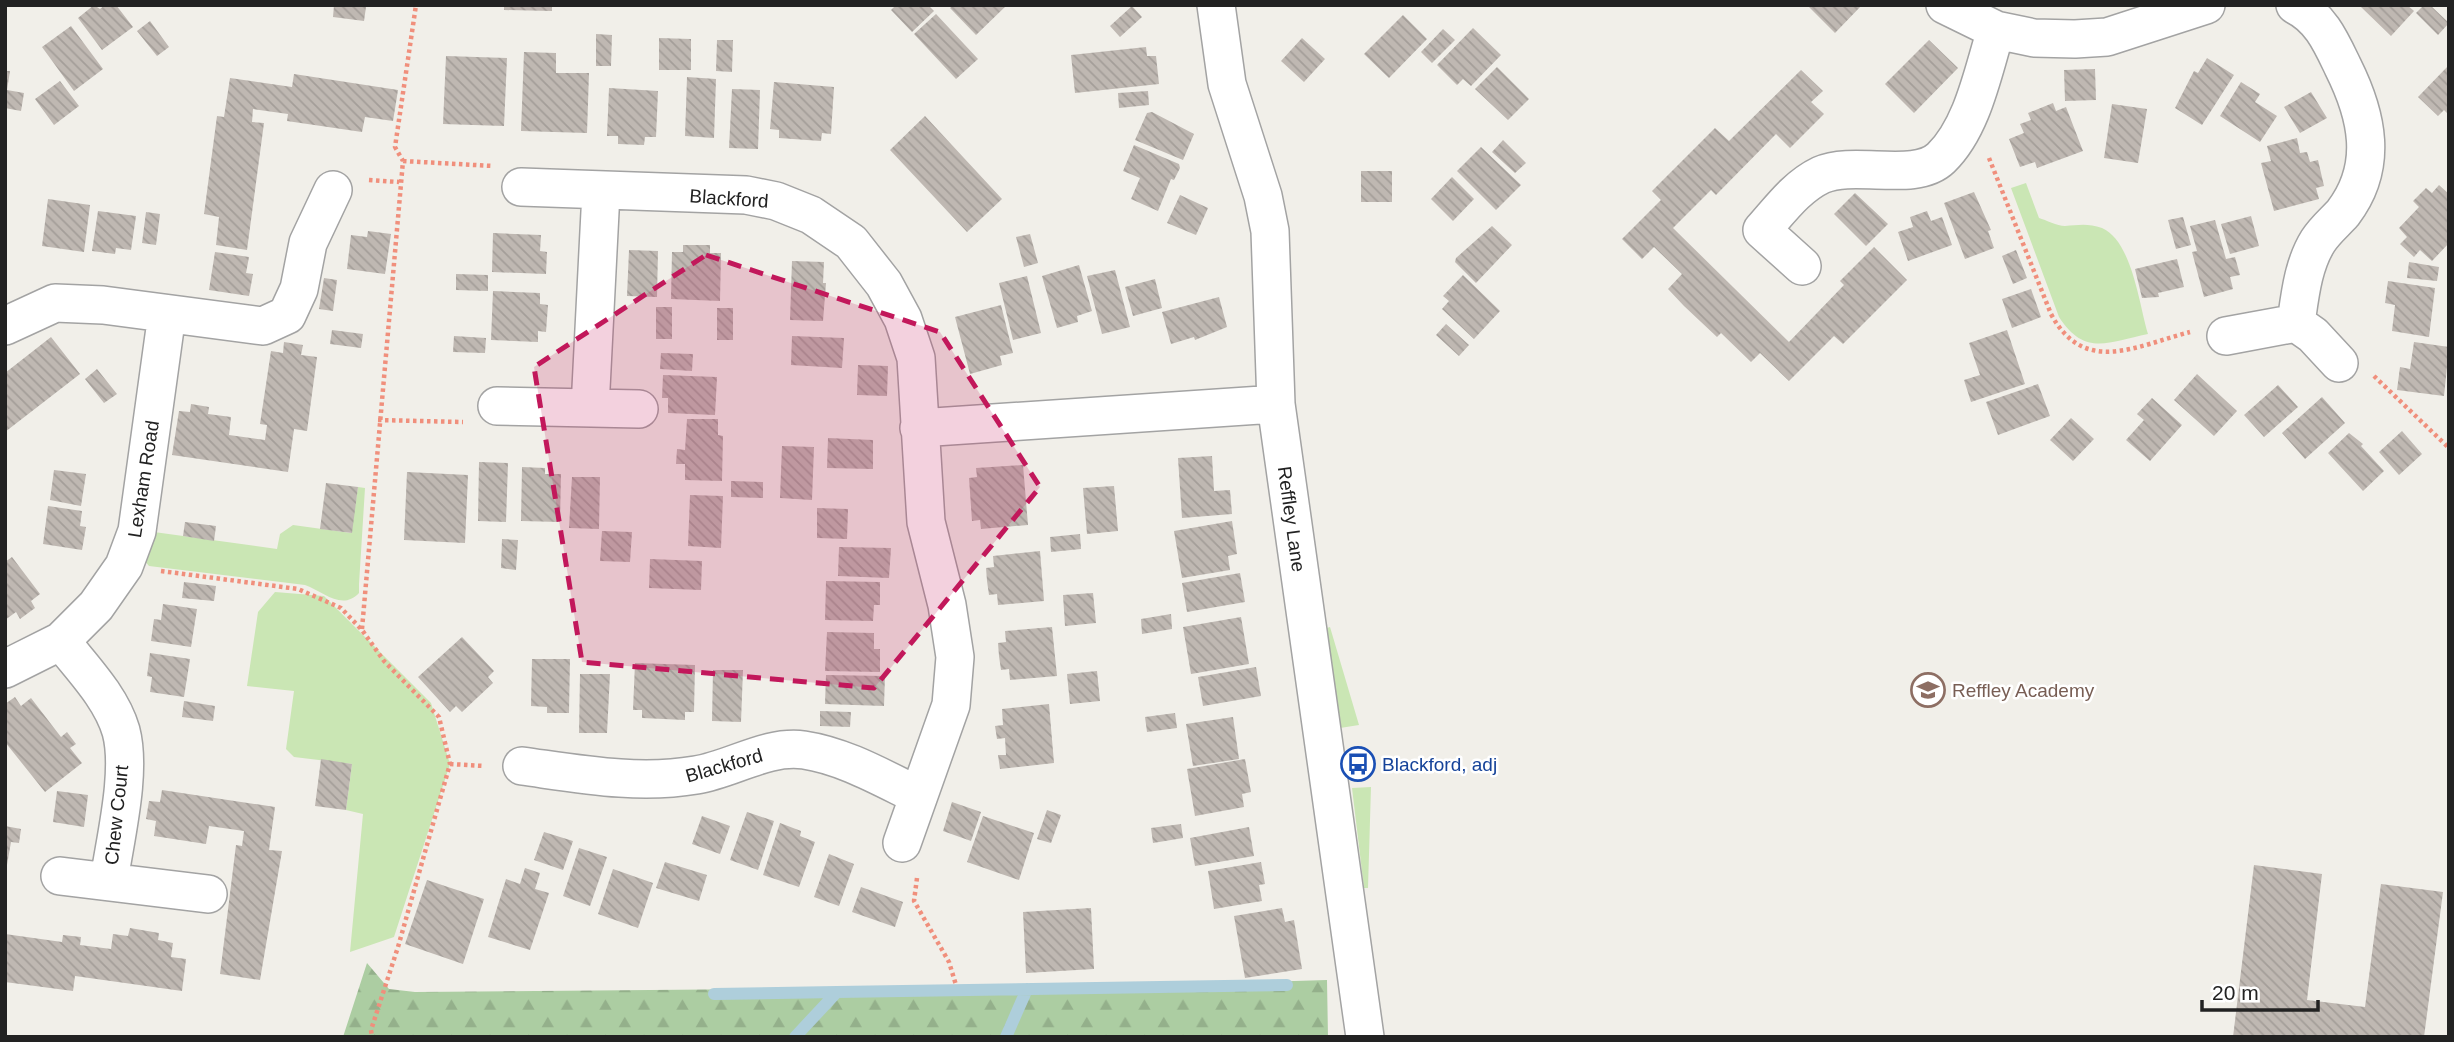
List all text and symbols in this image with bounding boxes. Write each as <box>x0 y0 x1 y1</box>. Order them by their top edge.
street label: Blackford <box>689 185 769 212</box>
street label: Lexham Road <box>124 419 163 539</box>
street label: Reffley Lane <box>1274 465 1309 573</box>
school or university icon: Reffley Academy <box>1909 671 1947 709</box>
place label: Reffley Academy <box>1952 680 2095 701</box>
street label: Blackford <box>683 744 765 786</box>
bus stop icon: Blackford, adj <box>1339 745 1377 783</box>
place label: Blackford, adj <box>1382 754 1497 775</box>
street label: Chew Court <box>101 763 132 866</box>
scale bar <box>2202 968 2318 1012</box>
text: 20 m <box>2212 981 2259 1004</box>

